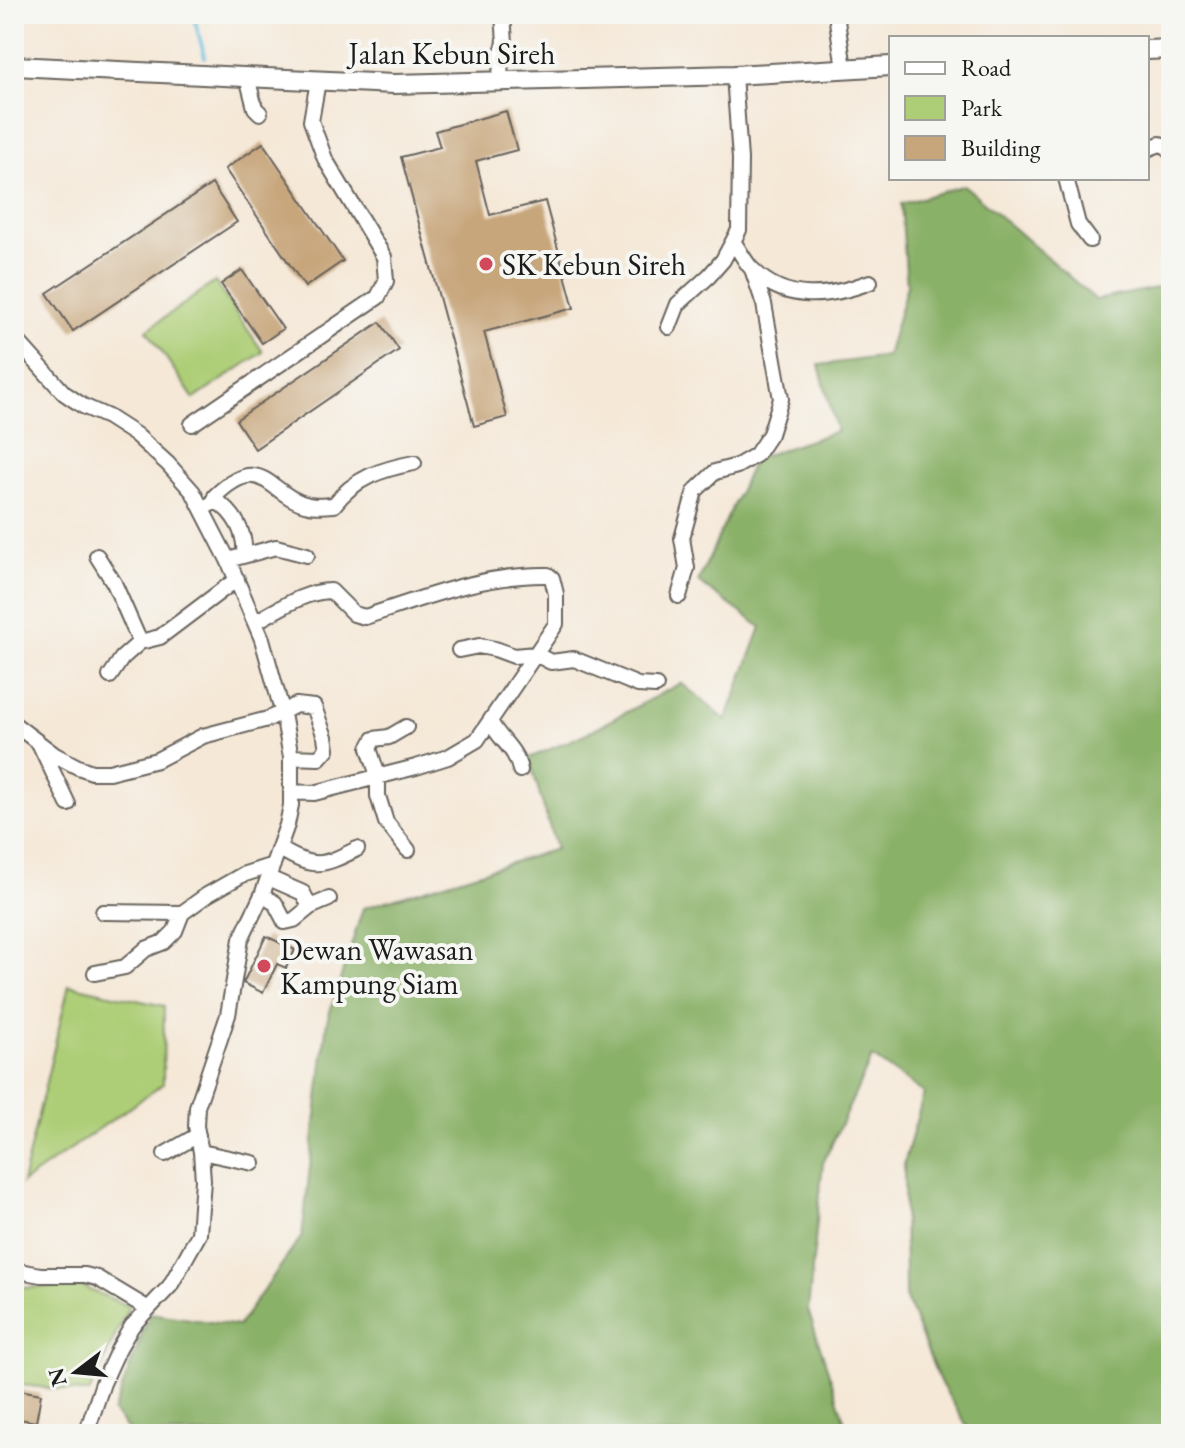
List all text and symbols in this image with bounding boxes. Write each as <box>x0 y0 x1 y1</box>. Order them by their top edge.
street label: Jalan Kebun Sireh <box>346 34 555 73</box>
legend <box>889 36 1149 180</box>
text: Road <box>961 52 1012 83</box>
text: Park <box>961 92 1003 123</box>
text: Building <box>961 132 1041 163</box>
place label: SK Kebun Sireh <box>502 245 686 284</box>
marker: SK Kebun Sireh <box>477 255 495 273</box>
place label: Dewan Wawasan Kampung Siam <box>280 930 474 1003</box>
marker: Dewan Wawasan Kampung Siam <box>255 957 273 975</box>
north arrow <box>36 1332 116 1412</box>
text: N <box>41 1365 74 1390</box>

